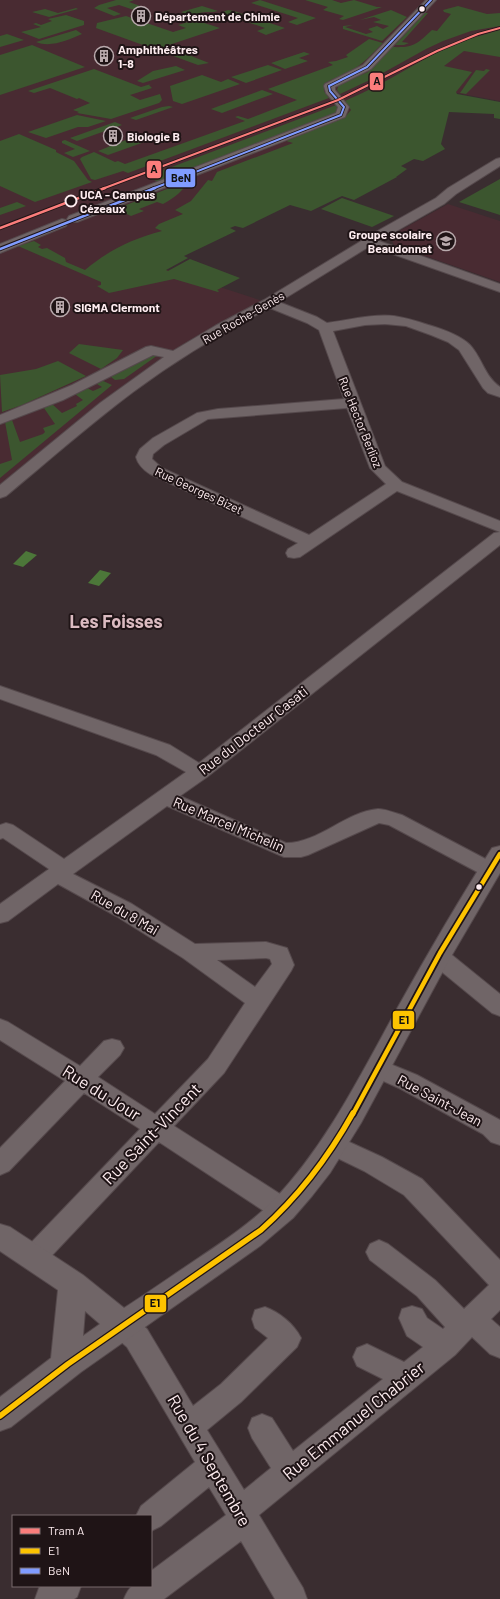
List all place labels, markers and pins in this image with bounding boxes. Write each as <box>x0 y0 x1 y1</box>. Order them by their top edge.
unlabelled marker <box>417 4 427 14</box>
building icon: Département de Chimie <box>130 5 152 27</box>
place label: Département de Chimie <box>155 9 281 23</box>
place label: Amphithéâtres 1-8 <box>118 42 198 70</box>
building icon: Amphithéâtres 1-8 <box>93 45 115 67</box>
building icon: Biologie B <box>102 125 124 147</box>
place label: Biologie B <box>127 129 180 143</box>
place label: UCA - Campus Cézeaux <box>80 187 155 215</box>
marker: UCA - Campus Cézeaux <box>64 194 78 208</box>
place label: Groupe scolaire Beaudonnat <box>349 227 432 255</box>
school or university icon: Groupe scolaire Beaudonnat <box>435 230 457 252</box>
building icon: SIGMA Clermont <box>49 296 71 318</box>
place label: SIGMA Clermont <box>74 300 160 314</box>
unlabelled marker <box>474 882 484 892</box>

